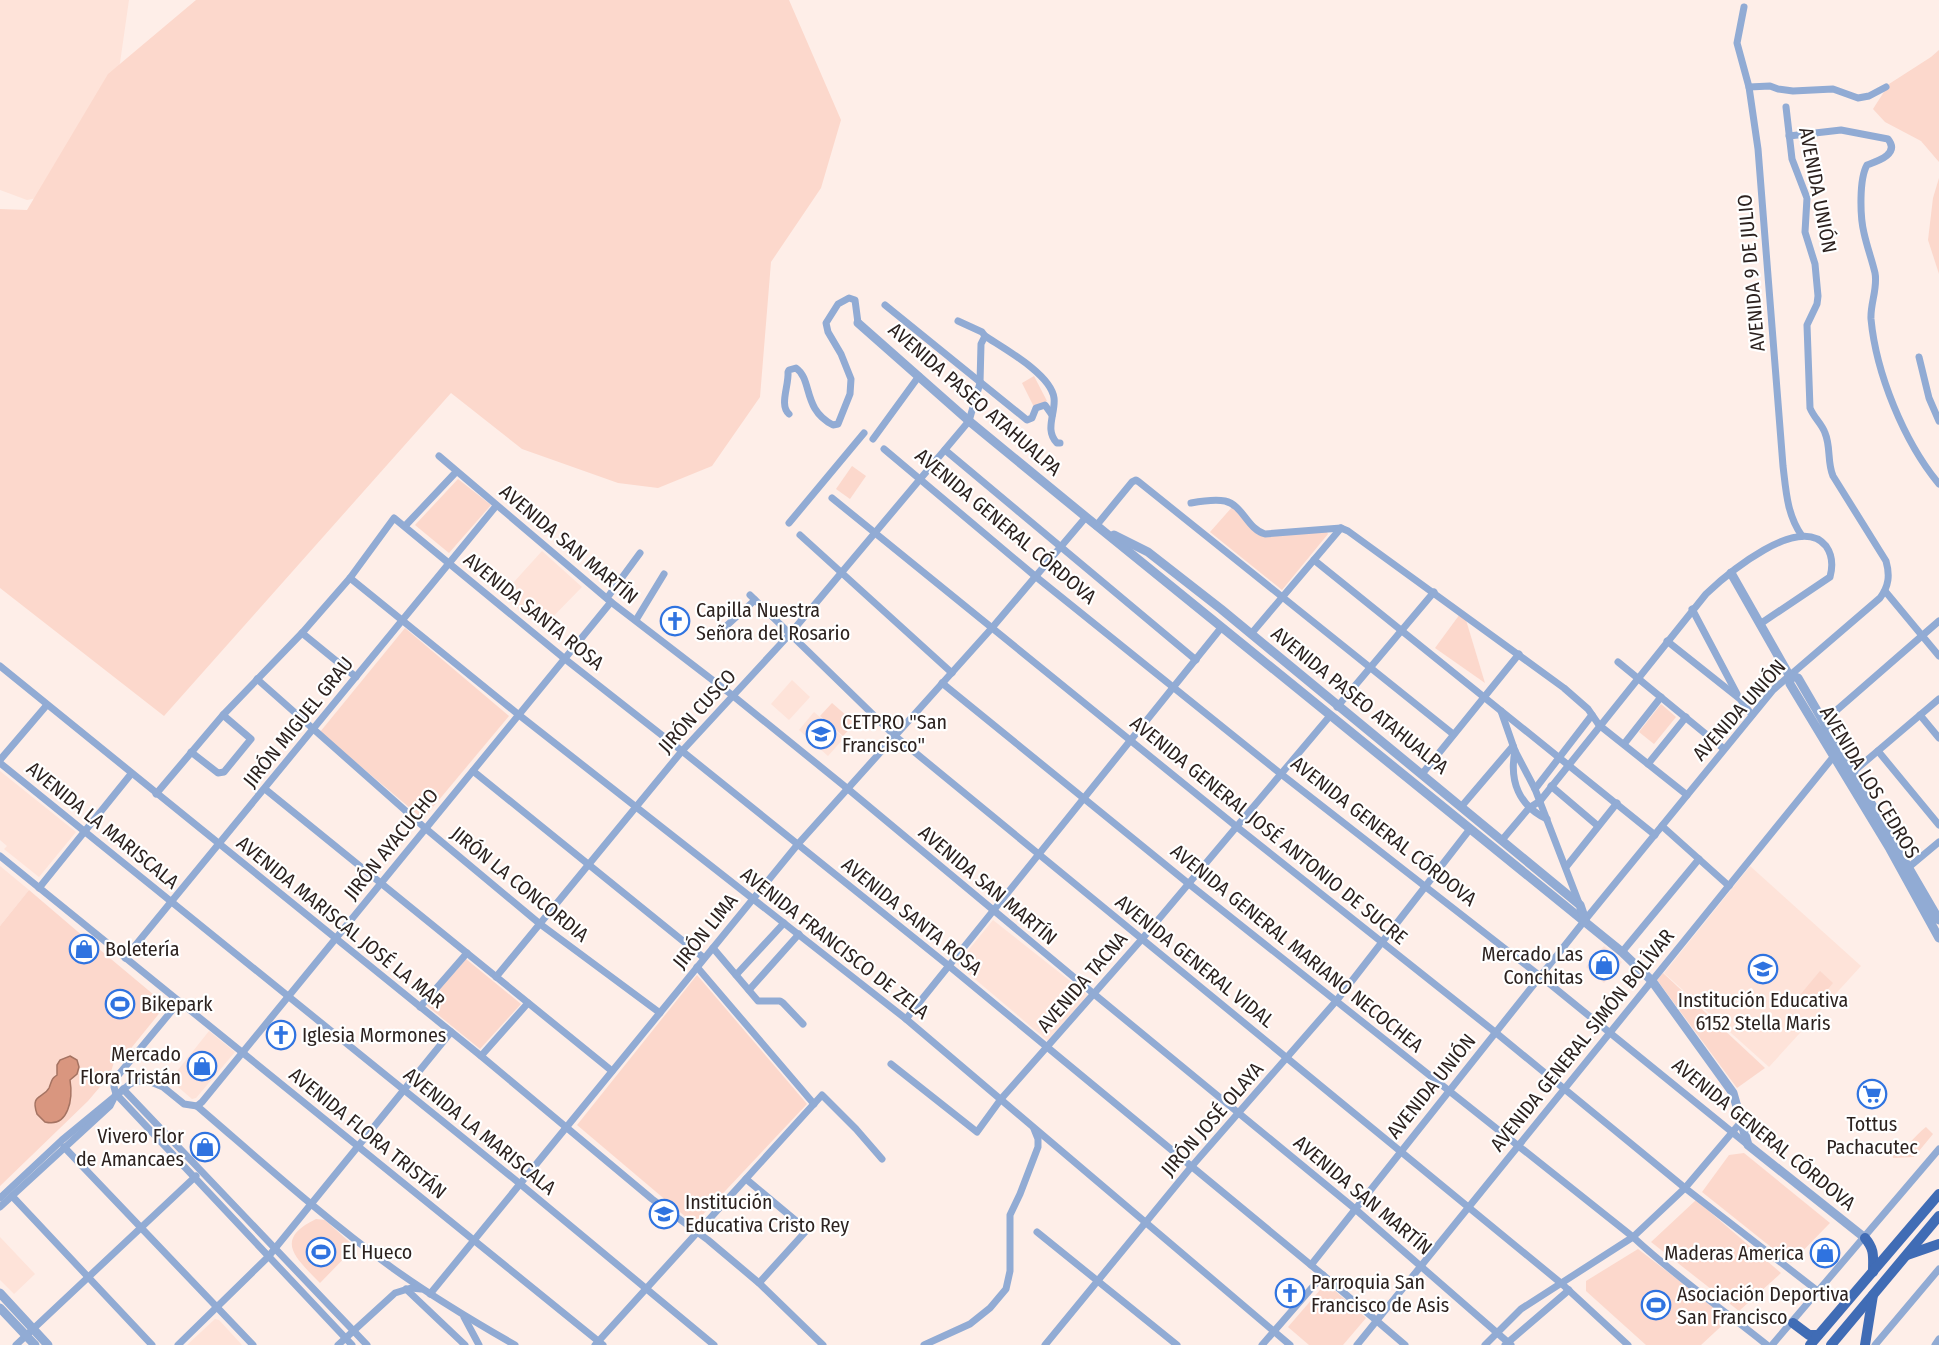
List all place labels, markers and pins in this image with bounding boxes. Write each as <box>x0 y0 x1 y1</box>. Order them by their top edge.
place label: Capilla Nuestra Señora del Rosario <box>696 598 850 645</box>
church icon: Capilla Nuestra Señora del Rosario <box>659 605 691 637</box>
place label: CETPRO "San Francisco" <box>842 710 947 757</box>
school or university icon: CETPRO "San Francisco" <box>805 718 837 750</box>
shop icon: Boletería <box>68 933 100 965</box>
place label: Boletería <box>105 937 179 961</box>
place label: Mercado Las Conchitas <box>1481 942 1583 989</box>
shop icon: Mercado Las Conchitas <box>1588 949 1620 981</box>
school or university icon: Institución Educativa 6152 Stella Maris <box>1747 953 1779 985</box>
sports icon: Bikepark <box>104 988 136 1020</box>
place label: Institución Educativa 6152 Stella Maris <box>1678 988 1848 1035</box>
place label: Bikepark <box>141 992 213 1016</box>
church icon: Iglesia Mormones <box>265 1019 297 1051</box>
place label: Iglesia Mormones <box>302 1023 446 1047</box>
place label: Mercado Flora Tristán <box>80 1042 181 1089</box>
shop icon: Mercado Flora Tristán <box>186 1050 218 1082</box>
supermarket icon: Tottus Pachacutec <box>1856 1078 1888 1110</box>
place label: Tottus Pachacutec <box>1826 1112 1918 1159</box>
place label: Vivero Flor de Amancaes <box>76 1124 184 1171</box>
shop icon: Vivero Flor de Amancaes <box>189 1131 221 1163</box>
place label: Institución Educativa Cristo Rey <box>685 1190 849 1237</box>
school or university icon: Institución Educativa Cristo Rey <box>648 1198 680 1230</box>
sports icon: El Hueco <box>305 1236 337 1268</box>
shop icon: Maderas America <box>1809 1237 1841 1269</box>
place label: El Hueco <box>342 1240 412 1264</box>
place label: Maderas America <box>1664 1241 1804 1265</box>
place label: Parroquia San Francisco de Asis <box>1311 1270 1449 1317</box>
church icon: Parroquia San Francisco de Asis <box>1274 1277 1306 1309</box>
place label: Asociación Deportiva San Francisco <box>1677 1282 1849 1329</box>
sports icon: Asociación Deportiva San Francisco <box>1640 1289 1672 1321</box>

